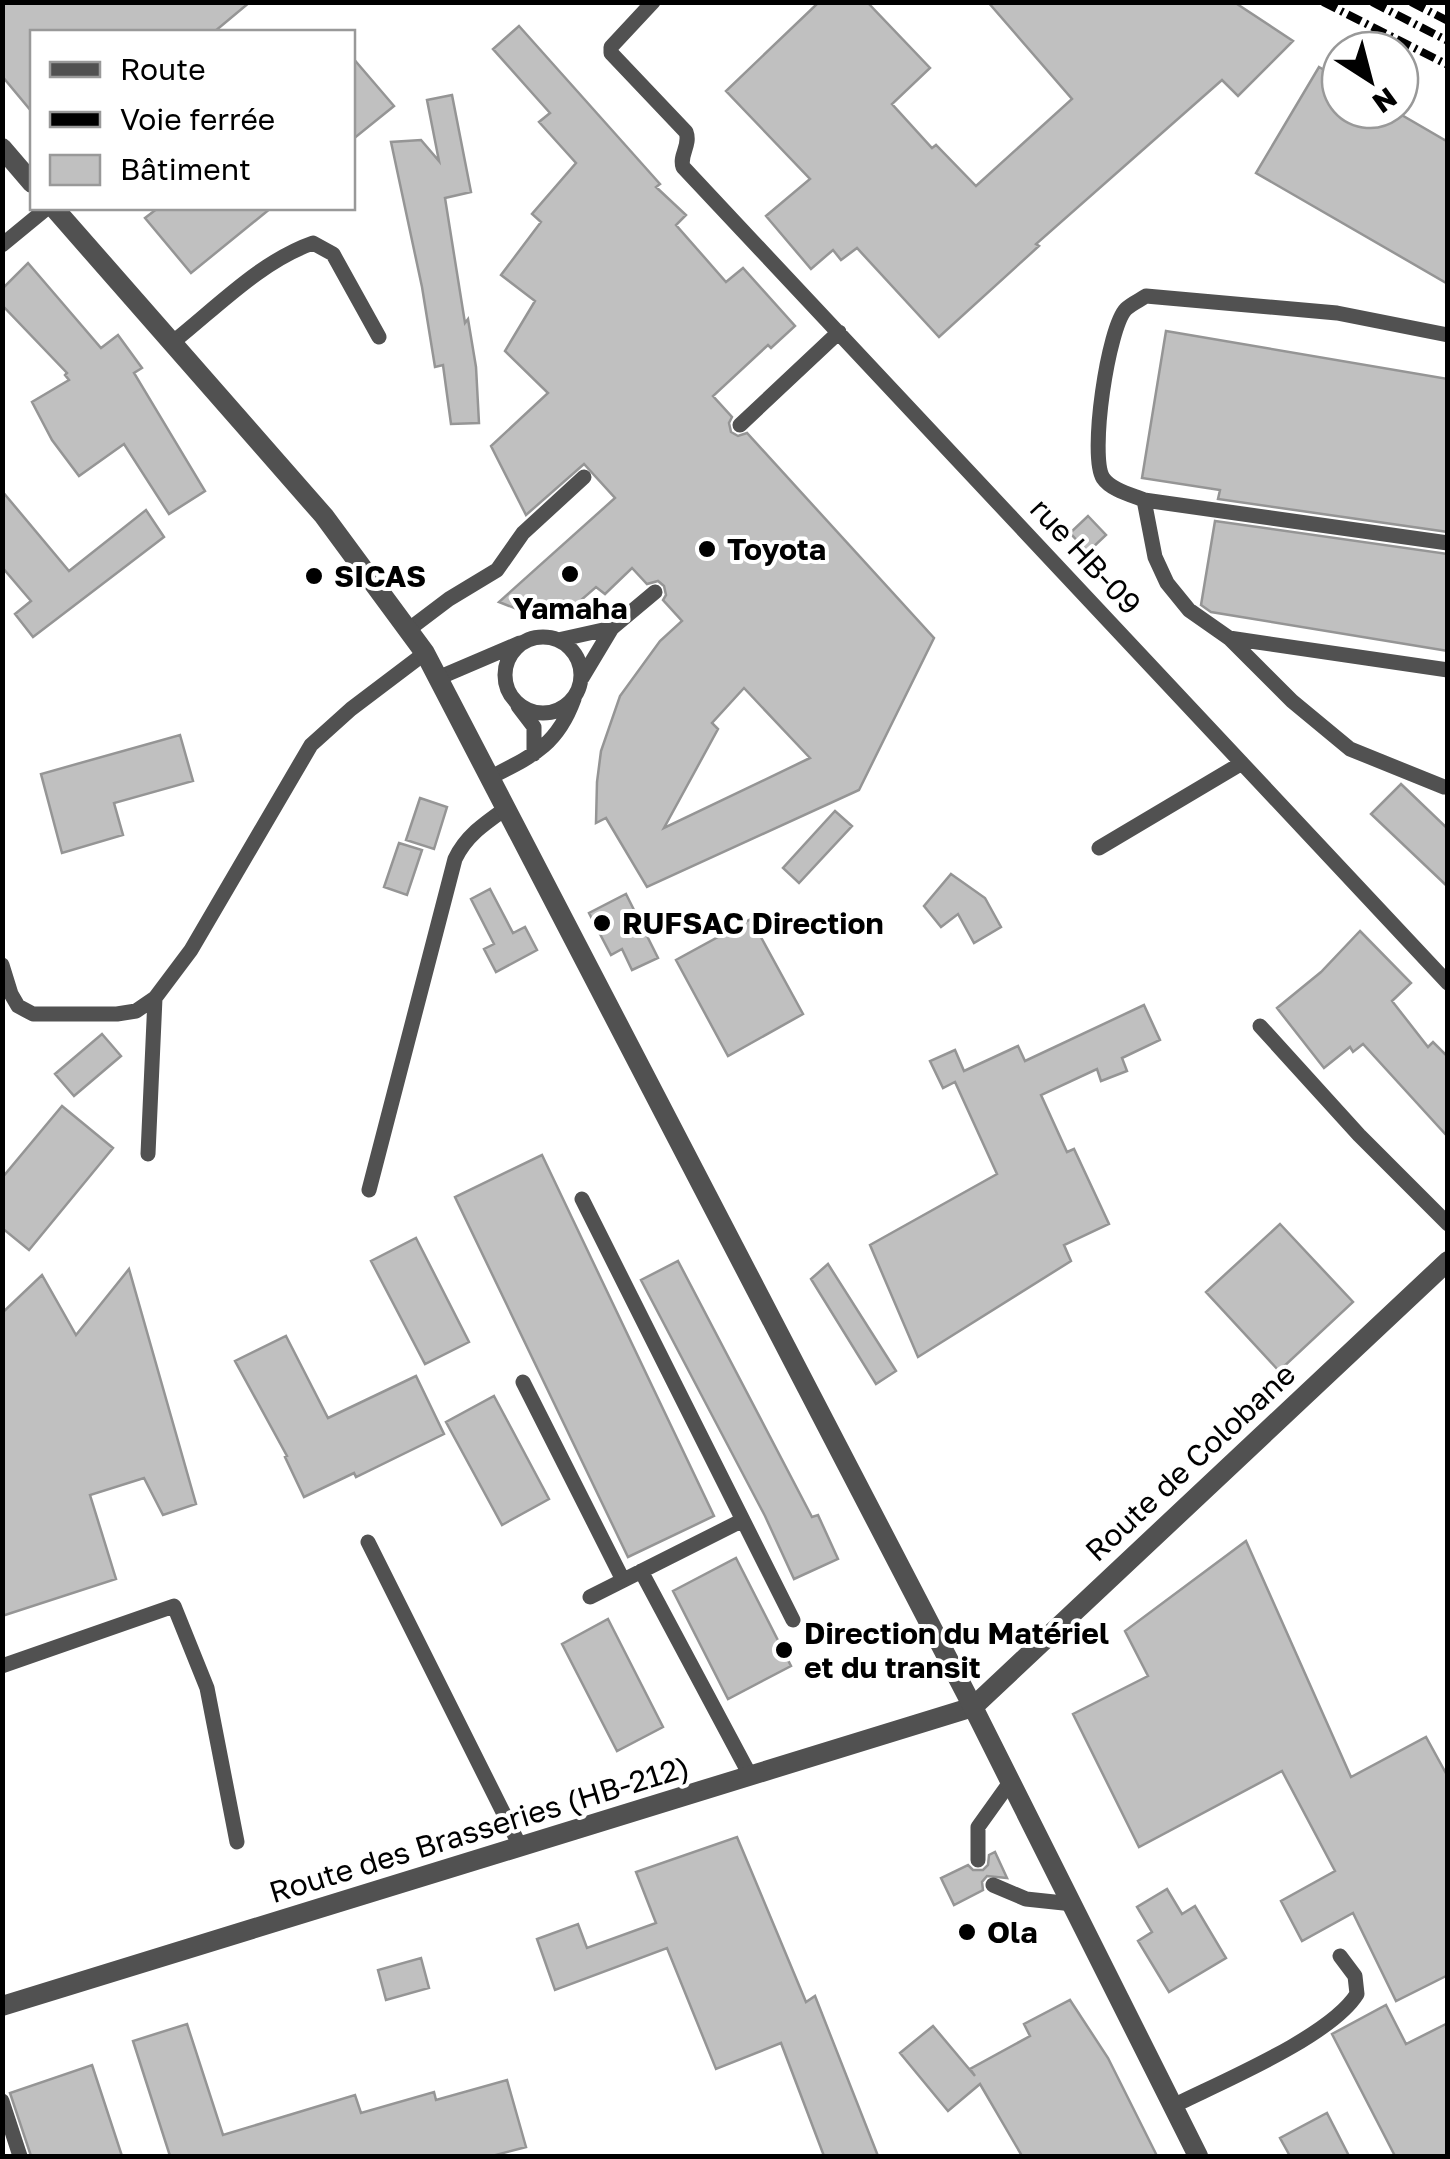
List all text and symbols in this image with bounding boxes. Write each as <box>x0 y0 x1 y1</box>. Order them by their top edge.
legend <box>30 30 355 210</box>
north arrow <box>1320 30 1420 130</box>
text: Route <box>120 51 206 87</box>
text: N <box>1367 81 1403 120</box>
text: Voie ferrée <box>120 101 275 137</box>
text: Bâtiment <box>120 151 251 187</box>
street label: rue HB-09 <box>1023 490 1149 622</box>
place label: Toyota <box>727 531 826 567</box>
marker: Toyota <box>696 538 718 560</box>
place label: SICAS <box>334 558 426 594</box>
marker: Yamaha <box>559 563 581 585</box>
marker: SICAS <box>303 565 325 587</box>
place label: Yamaha <box>512 590 628 626</box>
place label: RUFSAC Direction <box>622 905 884 941</box>
marker: RUFSAC Direction <box>591 912 613 934</box>
street label: Route de Colobane <box>1078 1356 1302 1568</box>
place label: Direction du Matériel et du transit <box>804 1615 1109 1685</box>
marker: Direction du Matériel et du transit <box>773 1639 795 1661</box>
street label: Route des Brasseries (HB-212) <box>265 1748 693 1910</box>
place label: Ola <box>987 1914 1038 1950</box>
marker: Ola <box>956 1921 978 1943</box>

